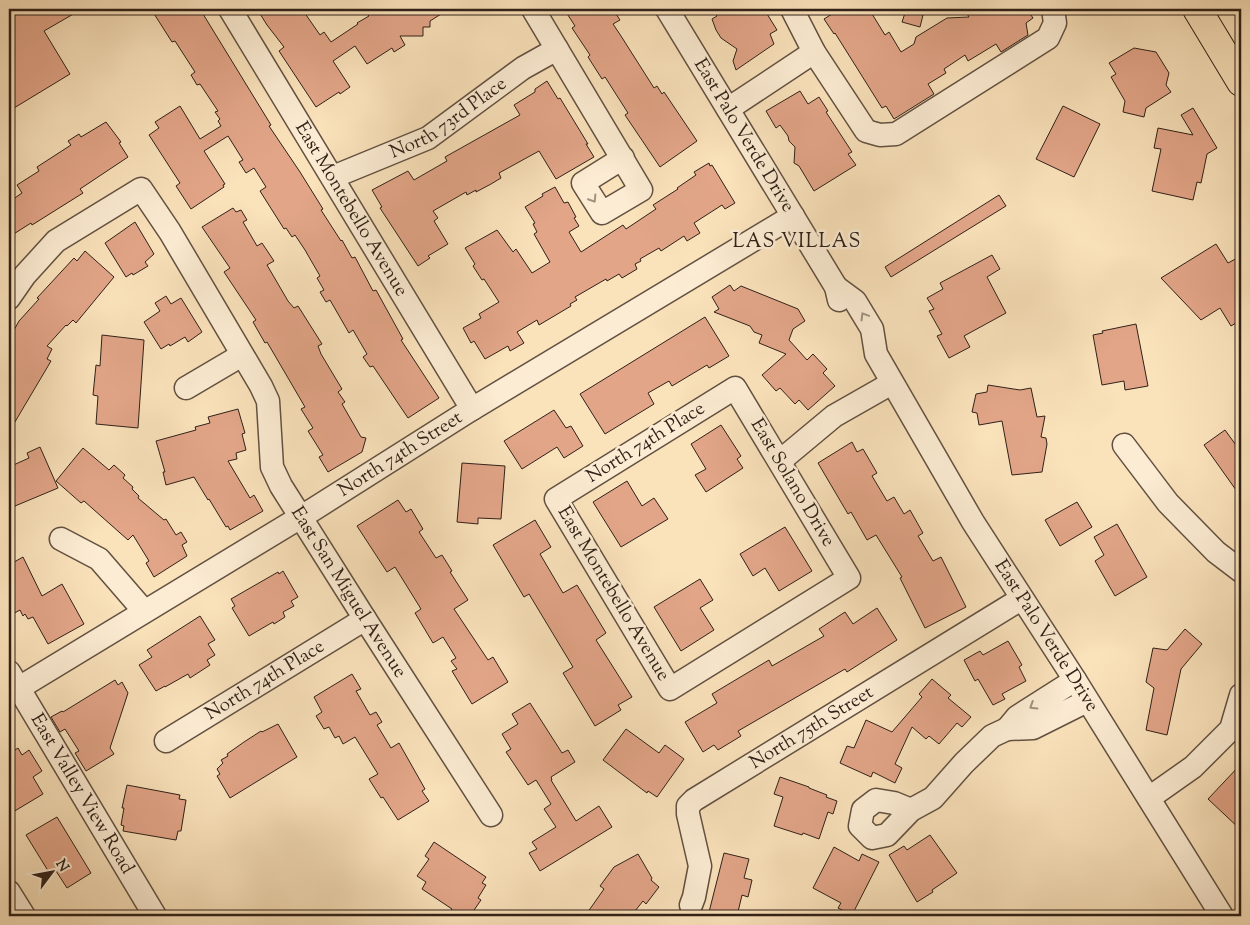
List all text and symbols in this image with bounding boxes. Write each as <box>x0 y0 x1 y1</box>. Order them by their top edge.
street label: East Palo Verde Drive <box>687 53 801 218</box>
street label: North 73rd Place <box>386 71 513 166</box>
street label: East Montebello Avenue <box>288 117 414 302</box>
one-way arrow <box>586 193 596 202</box>
district label: LAS VILLAS <box>733 228 861 257</box>
one-way arrow <box>860 313 870 322</box>
street label: North 74th Place <box>581 396 711 490</box>
street label: North 74th Street <box>333 404 468 504</box>
street label: East Solano Drive <box>743 414 841 552</box>
street label: East San Miguel Avenue <box>284 501 413 683</box>
street label: East Montebello Avenue <box>550 502 676 687</box>
street label: East Palo Verde Drive <box>987 555 1105 717</box>
street label: North 74th Place <box>200 633 330 727</box>
street label: North 75th Street <box>744 679 879 776</box>
one-way arrow <box>1030 700 1039 710</box>
street label: East Valley View Road <box>23 708 141 879</box>
north arrow <box>28 848 78 898</box>
text: N <box>50 856 73 876</box>

